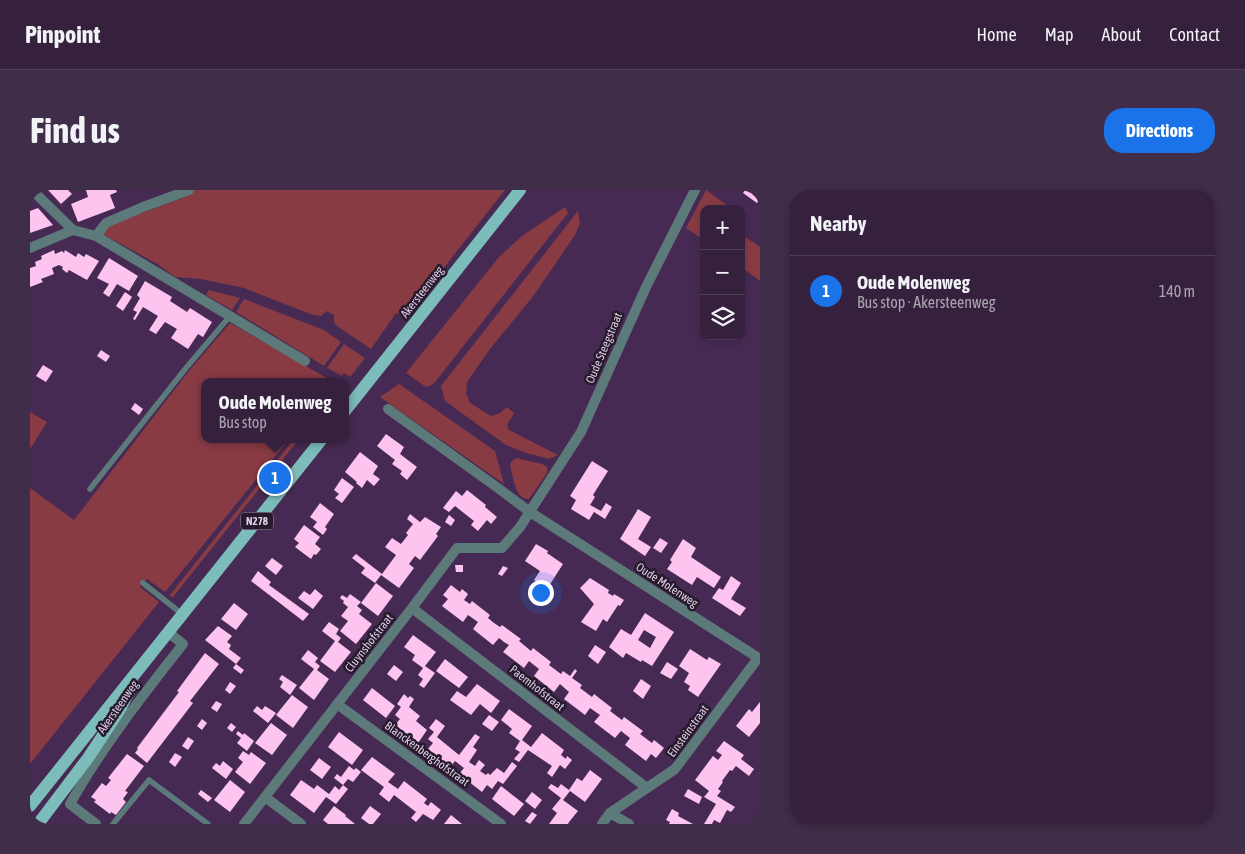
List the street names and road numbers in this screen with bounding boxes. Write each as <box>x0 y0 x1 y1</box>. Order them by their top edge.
street label: Akersteenweg <box>397 263 447 321</box>
street label: Oude Steegstraat <box>583 310 625 386</box>
road number: N278 <box>241 512 273 530</box>
street label: Oude Molenweg <box>633 560 701 611</box>
street label: Cluynshofstraat <box>342 611 396 675</box>
street label: Paemhofstraat <box>507 662 568 714</box>
street label: Akersteenweg <box>95 677 142 736</box>
street label: Einsteinstraat <box>664 702 712 760</box>
street label: Blanckenberghofstraat <box>382 719 472 790</box>

